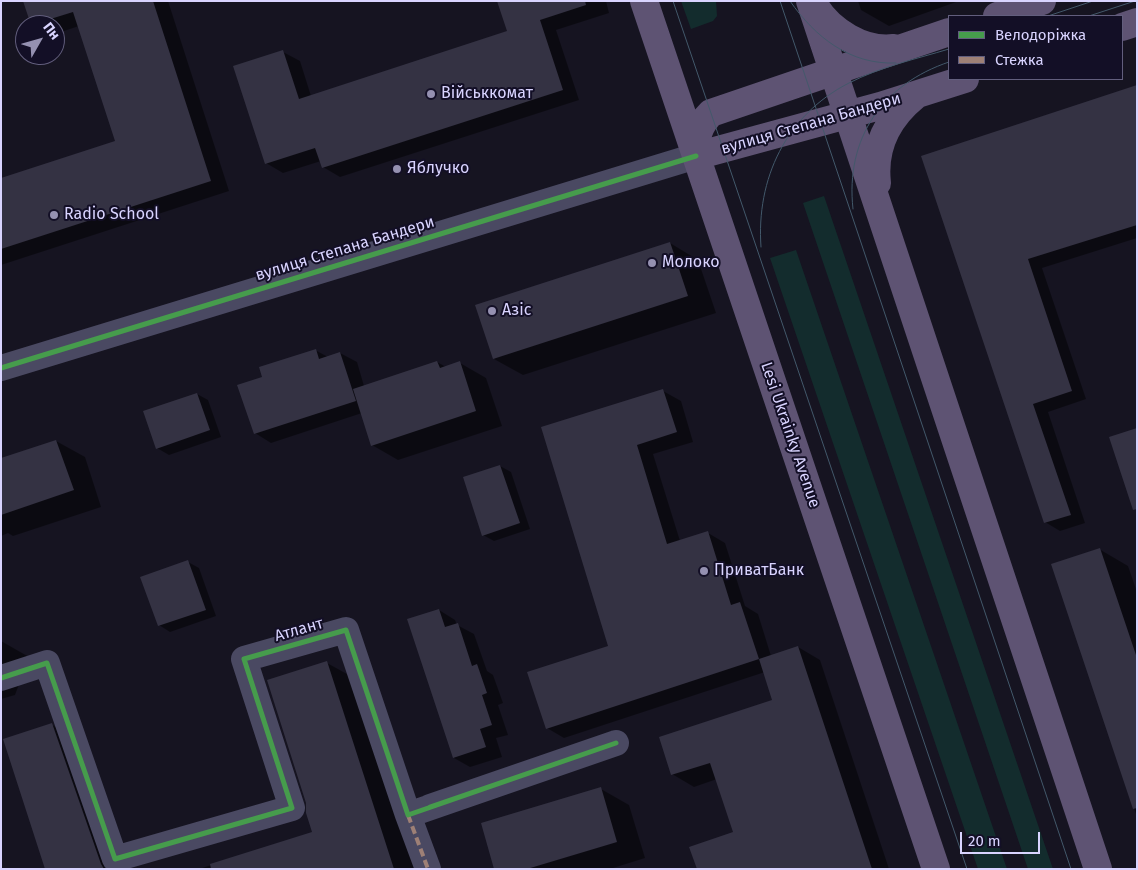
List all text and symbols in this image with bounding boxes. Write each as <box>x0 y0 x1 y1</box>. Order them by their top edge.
north arrow <box>15 15 65 65</box>
legend <box>948 15 1123 80</box>
text: Пн <box>39 19 64 43</box>
text: Велодоріжка <box>995 26 1086 44</box>
text: Стежка <box>995 51 1044 69</box>
place label: Військкомат <box>441 84 533 104</box>
marker: Військкомат <box>425 88 437 100</box>
street label: вулиця Степана Бандери <box>719 89 903 159</box>
place label: Яблучко <box>407 159 469 179</box>
marker: Яблучко <box>391 163 403 175</box>
place label: Radio School <box>64 205 159 225</box>
marker: Radio School <box>48 209 60 221</box>
street label: вулиця Степана Бандери <box>253 213 437 285</box>
place label: Молоко <box>662 253 720 273</box>
marker: Молоко <box>646 257 658 269</box>
place label: Азіс <box>502 301 531 321</box>
marker: Азіс <box>486 305 498 317</box>
street label: Lesi Ukrainky Avenue <box>756 360 824 510</box>
place label: ПриватБанк <box>714 561 804 581</box>
marker: ПриватБанк <box>698 565 710 577</box>
street label: Атлант <box>272 614 326 646</box>
scale bar <box>963 822 1043 854</box>
text: 20 m <box>968 832 1001 850</box>

